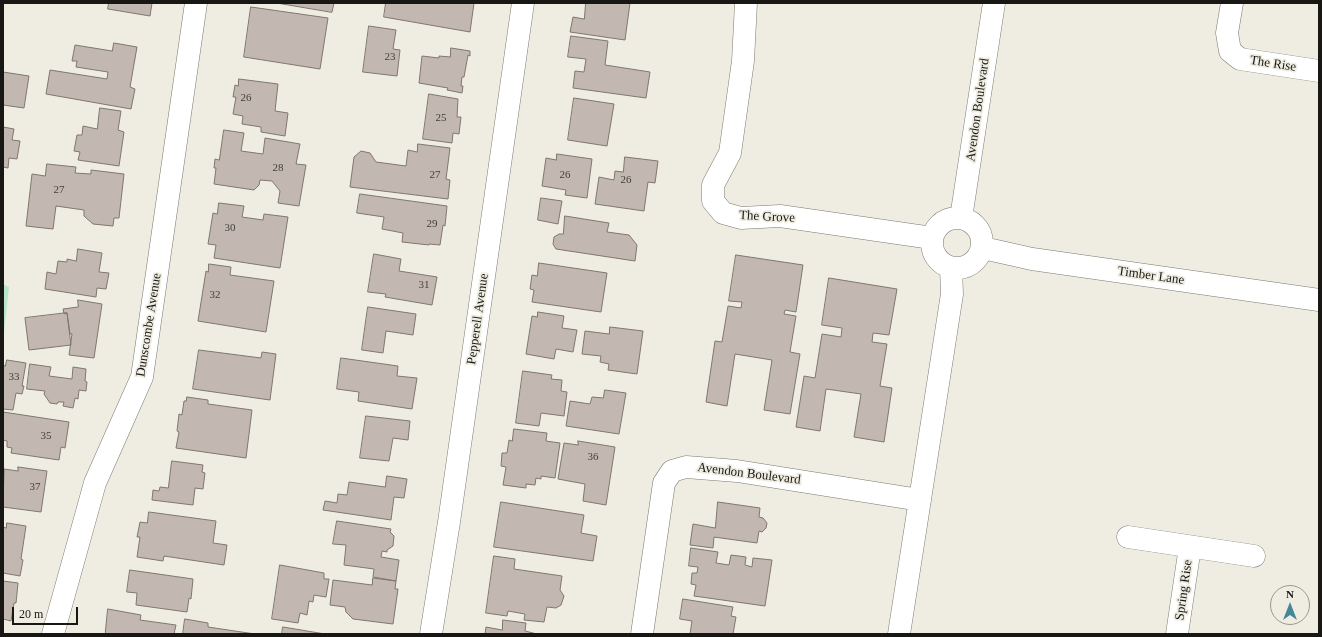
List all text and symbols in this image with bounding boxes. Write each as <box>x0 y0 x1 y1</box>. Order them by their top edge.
house number: 23 <box>384 50 396 64</box>
street label: The Rise <box>1249 53 1297 75</box>
street label: Avendon Boulevard <box>963 57 993 163</box>
house number: 26 <box>240 91 252 105</box>
house number: 25 <box>436 111 446 125</box>
house number: 28 <box>272 161 284 175</box>
house number: 27 <box>430 168 440 182</box>
house number: 26 <box>560 168 570 182</box>
house number: 26 <box>620 173 632 187</box>
house number: 27 <box>54 183 64 197</box>
street label: The Grove <box>739 208 795 226</box>
house number: 29 <box>426 217 438 231</box>
house number: 30 <box>224 221 236 235</box>
street label: Timber Lane <box>1117 264 1185 288</box>
street label: Dunscombe Avenue <box>133 272 165 378</box>
street label: Pepperell Avenue <box>464 272 492 366</box>
house number: 31 <box>418 278 430 292</box>
house number: 32 <box>210 288 220 302</box>
house number: 33 <box>8 370 20 384</box>
house number: 35 <box>40 429 52 443</box>
house number: 36 <box>588 450 598 464</box>
street label: Avendon Boulevard <box>696 460 802 488</box>
house number: 37 <box>30 480 40 494</box>
street label: Spring Rise <box>1172 559 1196 621</box>
north arrow <box>1270 585 1310 625</box>
text: N <box>1286 588 1294 600</box>
scale bar <box>14 599 80 625</box>
text: 20 m <box>19 607 43 621</box>

